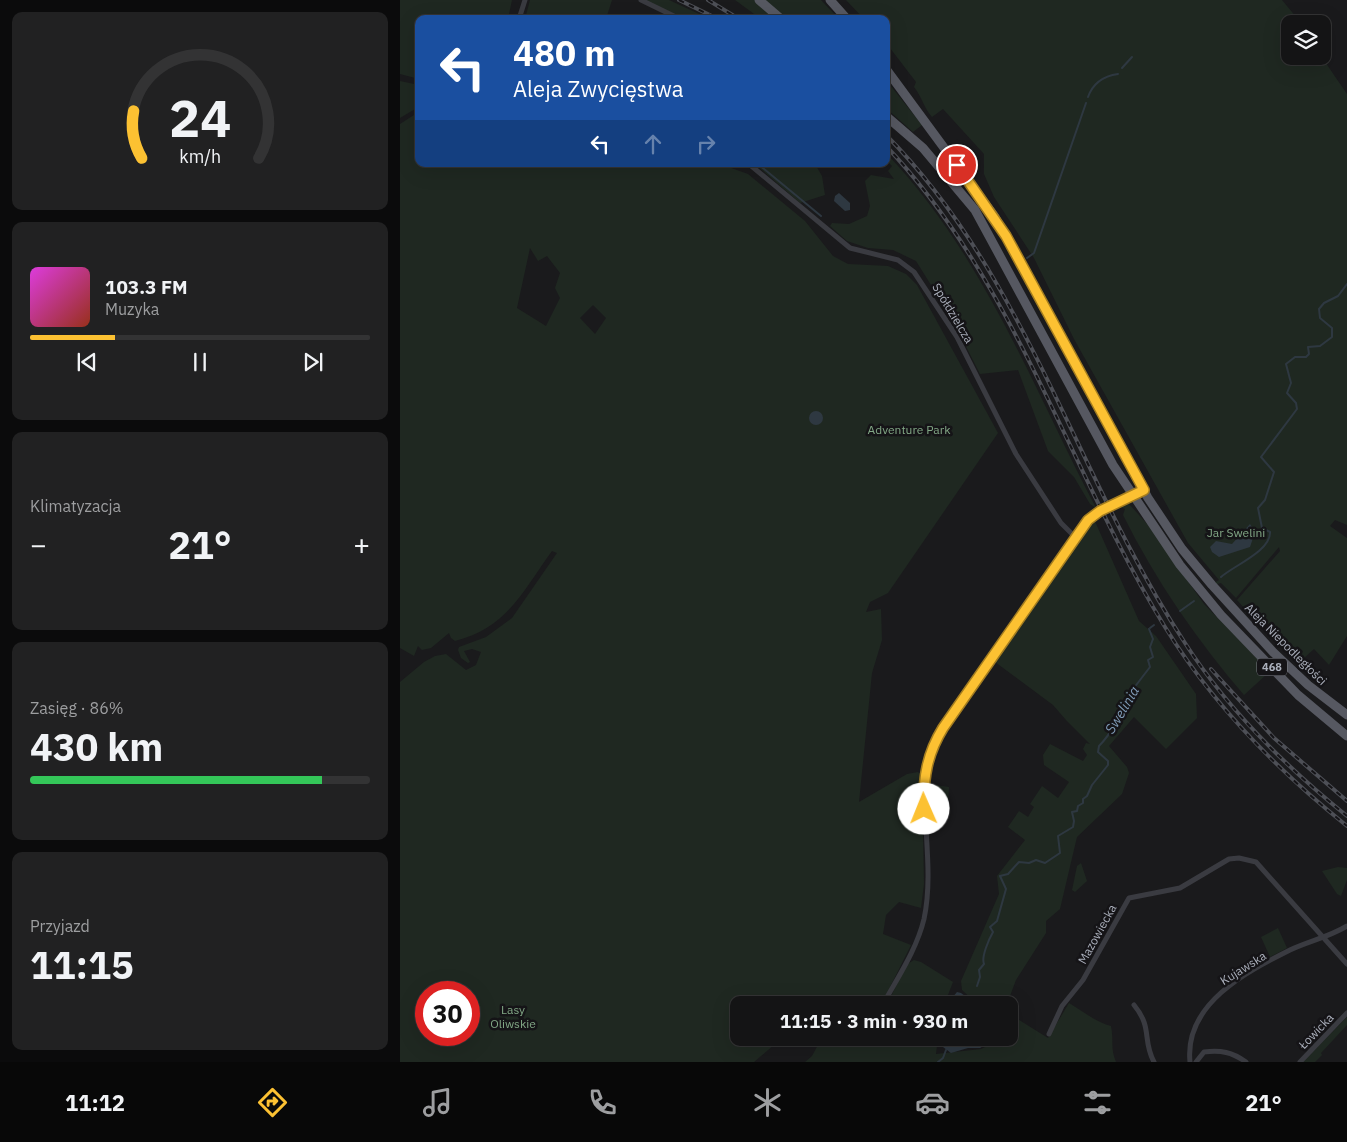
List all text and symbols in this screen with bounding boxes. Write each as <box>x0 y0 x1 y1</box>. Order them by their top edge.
map controls <box>1281 15 1331 65</box>
button: layers <box>1281 15 1331 65</box>
text: 480 m <box>513 30 616 76</box>
icon: left <box>430 35 495 100</box>
text: Aleja Zwycięstwa <box>513 74 684 103</box>
text: 24 <box>169 84 231 151</box>
icon: left <box>586 130 614 158</box>
icon: ahead <box>639 130 667 158</box>
icon: right <box>692 130 720 158</box>
pin <box>936 144 978 186</box>
text: km/h <box>179 145 221 168</box>
icon: arrive <box>943 151 971 179</box>
text: 103.3 FM <box>105 275 188 299</box>
street label: Spółdzielcza <box>929 280 977 346</box>
text: Muzyka <box>105 299 159 319</box>
icon: previous <box>73 348 101 376</box>
icon: pause <box>186 348 214 376</box>
icon: next <box>299 348 327 376</box>
park label: Adventure Park <box>868 422 951 437</box>
text: Klimatyzacja <box>30 496 121 516</box>
text: 21° <box>168 520 232 569</box>
park label: Jar Swelini <box>1207 525 1265 540</box>
text: − <box>30 526 47 563</box>
text: + <box>353 526 370 563</box>
street label: Aleja Niepodległości <box>1242 600 1330 688</box>
road number: 468 <box>1257 659 1287 676</box>
water label: Swelinia <box>1101 683 1143 737</box>
text: Zasięg · 86% <box>30 698 124 718</box>
text: 430 km <box>30 722 163 771</box>
position arrow <box>897 782 949 834</box>
street label: Mazowiecka <box>1074 901 1120 966</box>
text: Przyjazd <box>30 916 90 936</box>
text: 11:15 <box>30 940 134 989</box>
street label: Kujawska <box>1217 948 1269 988</box>
speed limit sign: 30 <box>415 981 480 1046</box>
park label: Lasy Oliwskie <box>490 1002 536 1031</box>
text: 11:15 · 3 min · 930 m <box>780 1009 968 1033</box>
street label: Łowicka <box>1295 1010 1337 1053</box>
icon: directions <box>255 1085 290 1120</box>
icon: music <box>420 1085 455 1120</box>
icon: phone <box>585 1085 620 1120</box>
icon: climate <box>750 1085 785 1120</box>
icon: car <box>915 1085 950 1120</box>
icon: filters <box>1080 1085 1115 1120</box>
text: 11:12 <box>65 1088 125 1117</box>
text: 21° <box>1245 1088 1282 1117</box>

